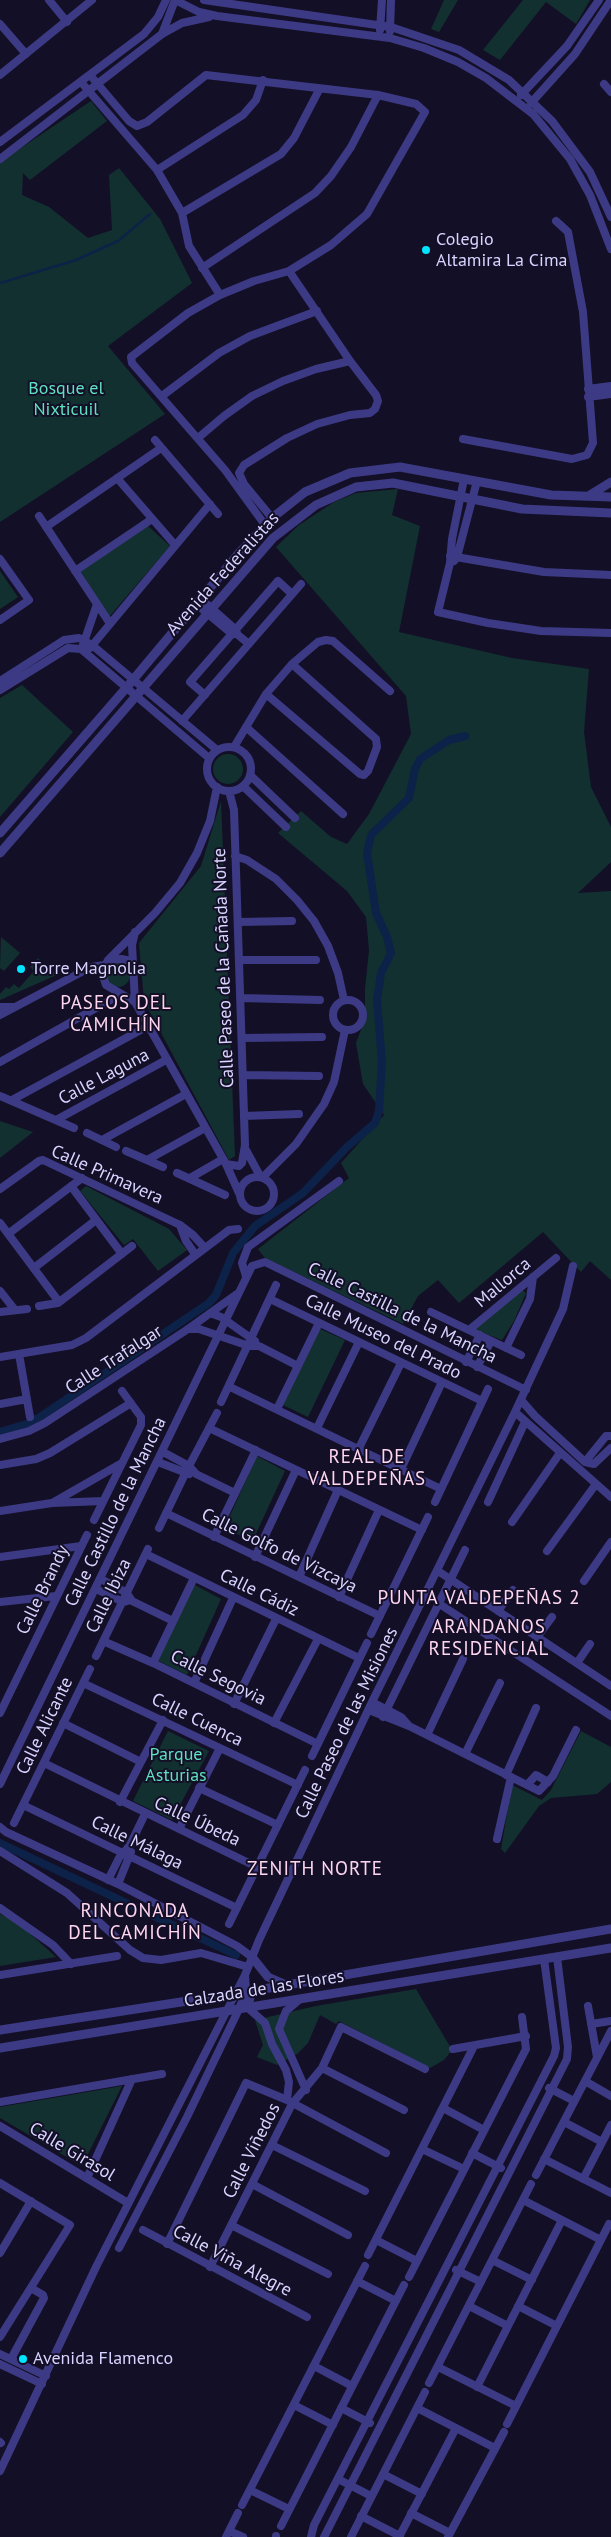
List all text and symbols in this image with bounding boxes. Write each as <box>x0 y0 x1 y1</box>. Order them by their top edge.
place label: Colegio Altamira La Cima <box>436 229 567 272</box>
marker: Colegio Altamira La Cima <box>420 244 432 256</box>
park label: Bosque el Nixticuil <box>28 378 104 420</box>
street label: Avenida Federalistas <box>162 508 284 640</box>
street label: Calle Paseo de la Cañada Norte <box>209 848 239 1088</box>
place label: Torre Magnolia <box>31 958 146 980</box>
marker: Torre Magnolia <box>15 963 27 975</box>
district label: PASEOS DEL CAMICHÍN <box>59 993 173 1037</box>
street label: Calle Laguna <box>55 1044 153 1110</box>
street label: Calle Primavera <box>48 1141 166 1209</box>
street label: Mallorca <box>471 1253 535 1313</box>
street label: Calle Castilla de la Mancha <box>304 1258 500 1368</box>
street label: Calle Museo del Prado <box>301 1290 465 1384</box>
street label: Calle Trafalgar <box>62 1321 166 1399</box>
street label: Calle Castillo de la Mancha <box>61 1414 171 1610</box>
district label: REAL DE VALDEPEÑAS <box>307 1447 427 1491</box>
street label: Calle Golfo de Vizcaya <box>198 1504 360 1598</box>
street label: Calle Brandy <box>12 1542 74 1638</box>
street label: Calle Ibiza <box>82 1555 136 1637</box>
street label: Calle Cádiz <box>216 1565 302 1621</box>
district label: PUNTA VALDEPEÑAS 2 <box>375 1588 583 1610</box>
district label: ARANDANOS RESIDENCIAL <box>427 1617 551 1661</box>
street label: Calle Paseo de las Misiones <box>291 1624 403 1822</box>
street label: Calle Segovia <box>167 1646 269 1710</box>
street label: Calle Alicante <box>12 1674 78 1778</box>
street label: Calle Cuenca <box>148 1689 246 1751</box>
park label: Parque Asturias <box>145 1744 207 1786</box>
street label: Calle Úbeda <box>150 1793 244 1851</box>
street label: Calle Málaga <box>88 1812 186 1874</box>
district label: ZENITH NORTE <box>246 1859 384 1881</box>
district label: RINCONADA DEL CAMICHÍN <box>67 1901 203 1945</box>
street label: Calzada de las Flores <box>182 1966 346 2012</box>
street label: Calle Viñedos <box>219 2100 285 2202</box>
street label: Calle Girasol <box>25 2118 119 2186</box>
street label: Calle Viña Alegre <box>169 2221 295 2301</box>
place label: Avenida Flamenco <box>33 2348 173 2370</box>
marker: Avenida Flamenco <box>17 2353 29 2365</box>

